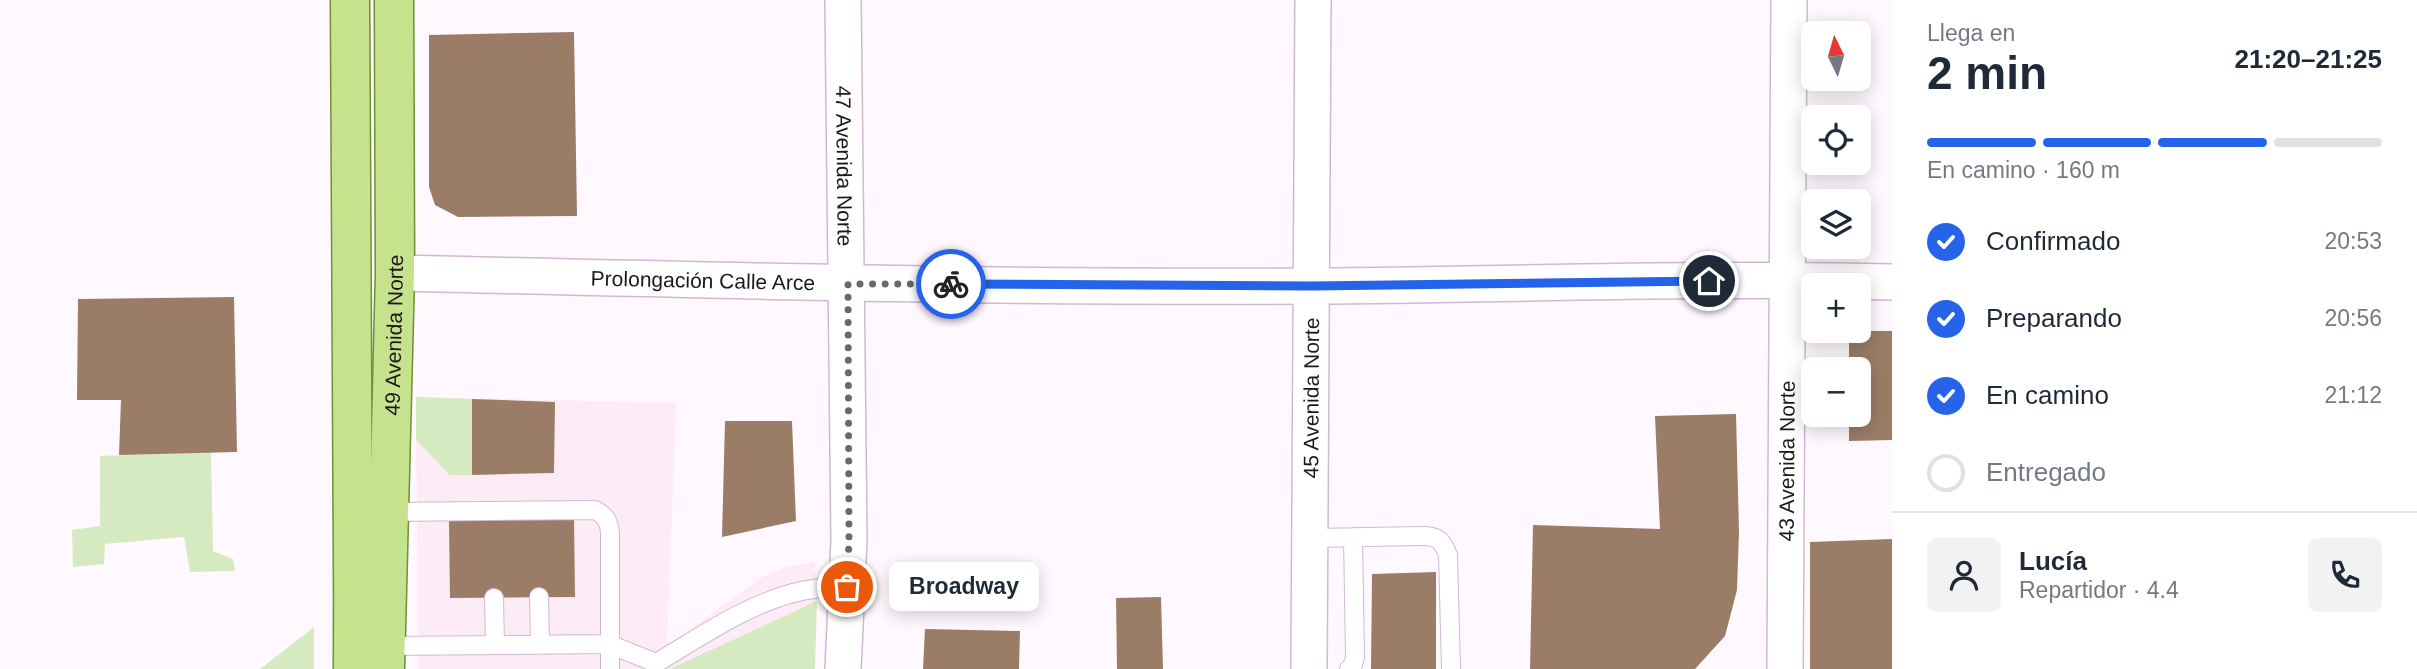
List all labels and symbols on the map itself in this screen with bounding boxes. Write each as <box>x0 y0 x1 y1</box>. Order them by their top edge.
north arrow <box>1801 21 1871 91</box>
street label: 47 Avenida Norte <box>832 85 857 247</box>
courier <box>916 249 986 319</box>
pin <box>1679 251 1739 311</box>
street label: 49 Avenida Norte <box>380 255 407 416</box>
street label: Prolongación Calle Arce <box>591 266 815 294</box>
street label: 45 Avenida Norte <box>1299 318 1323 479</box>
street label: 43 Avenida Norte <box>1774 381 1798 542</box>
pin <box>817 557 877 617</box>
callout: Broadway <box>889 562 1040 612</box>

